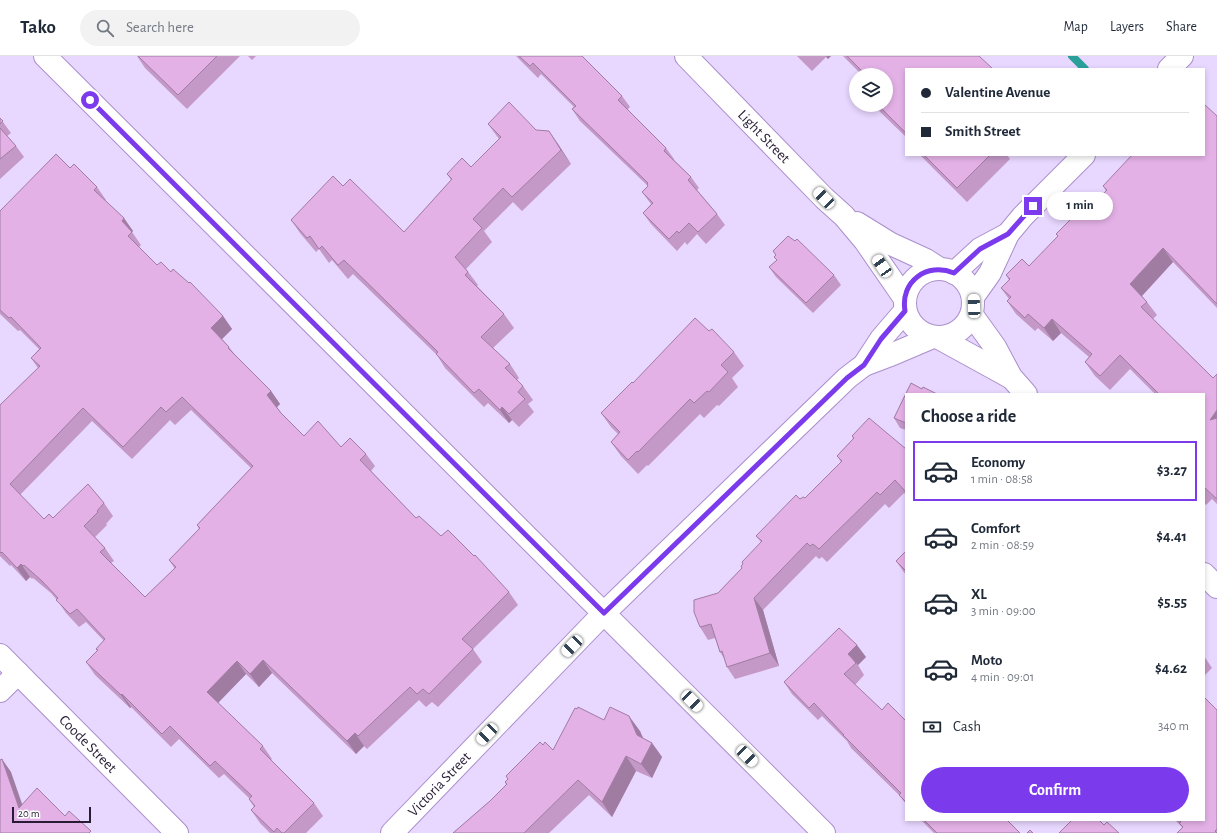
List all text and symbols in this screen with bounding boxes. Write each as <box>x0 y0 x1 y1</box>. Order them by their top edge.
search box <box>80 10 360 46</box>
icon: search <box>94 17 116 39</box>
text: Tako <box>20 18 56 37</box>
text: Search here <box>126 20 194 35</box>
text: Map <box>1063 20 1088 34</box>
text: Layers <box>1110 20 1144 34</box>
text: Share <box>1166 20 1197 34</box>
map controls <box>849 68 893 112</box>
button: layers <box>849 68 893 112</box>
text: Valentine Avenue <box>945 85 1050 100</box>
route start <box>81 91 99 109</box>
street label: Light Street <box>735 107 793 166</box>
text: Smith Street <box>945 124 1021 139</box>
car <box>811 185 837 211</box>
callout: 1 min <box>1047 192 1113 220</box>
route end <box>1024 197 1042 215</box>
text: 1 min <box>1066 199 1094 212</box>
car <box>870 253 894 279</box>
car <box>968 294 980 318</box>
text: Choose a ride <box>921 408 1016 426</box>
icon: car <box>923 453 959 489</box>
text: Economy <box>971 455 1025 470</box>
text: $3.27 <box>1157 463 1187 478</box>
text: 1 min · 08:58 <box>971 473 1033 486</box>
icon: car <box>923 519 959 555</box>
text: Comfort <box>971 521 1020 536</box>
text: $4.41 <box>1156 529 1187 544</box>
text: 2 min · 08:59 <box>971 539 1034 552</box>
icon: car <box>923 585 959 621</box>
text: XL <box>971 587 987 602</box>
text: $5.55 <box>1157 595 1187 610</box>
text: 3 min · 09:00 <box>971 605 1036 618</box>
car <box>559 633 585 659</box>
icon: car <box>923 651 959 687</box>
text: Moto <box>971 653 1003 668</box>
text: $4.62 <box>1155 661 1187 676</box>
text: 4 min · 09:01 <box>971 671 1034 684</box>
car <box>679 688 705 714</box>
street label: Coode Street <box>56 712 120 776</box>
icon: cash <box>921 716 943 738</box>
text: Cash <box>953 719 981 734</box>
text: 340 m <box>1158 720 1189 733</box>
car <box>474 721 500 747</box>
car <box>734 743 760 769</box>
street label: Victoria Street <box>405 749 474 819</box>
button: Confirm <box>921 767 1189 813</box>
scale bar <box>12 805 91 824</box>
text: 20 m <box>18 808 39 819</box>

